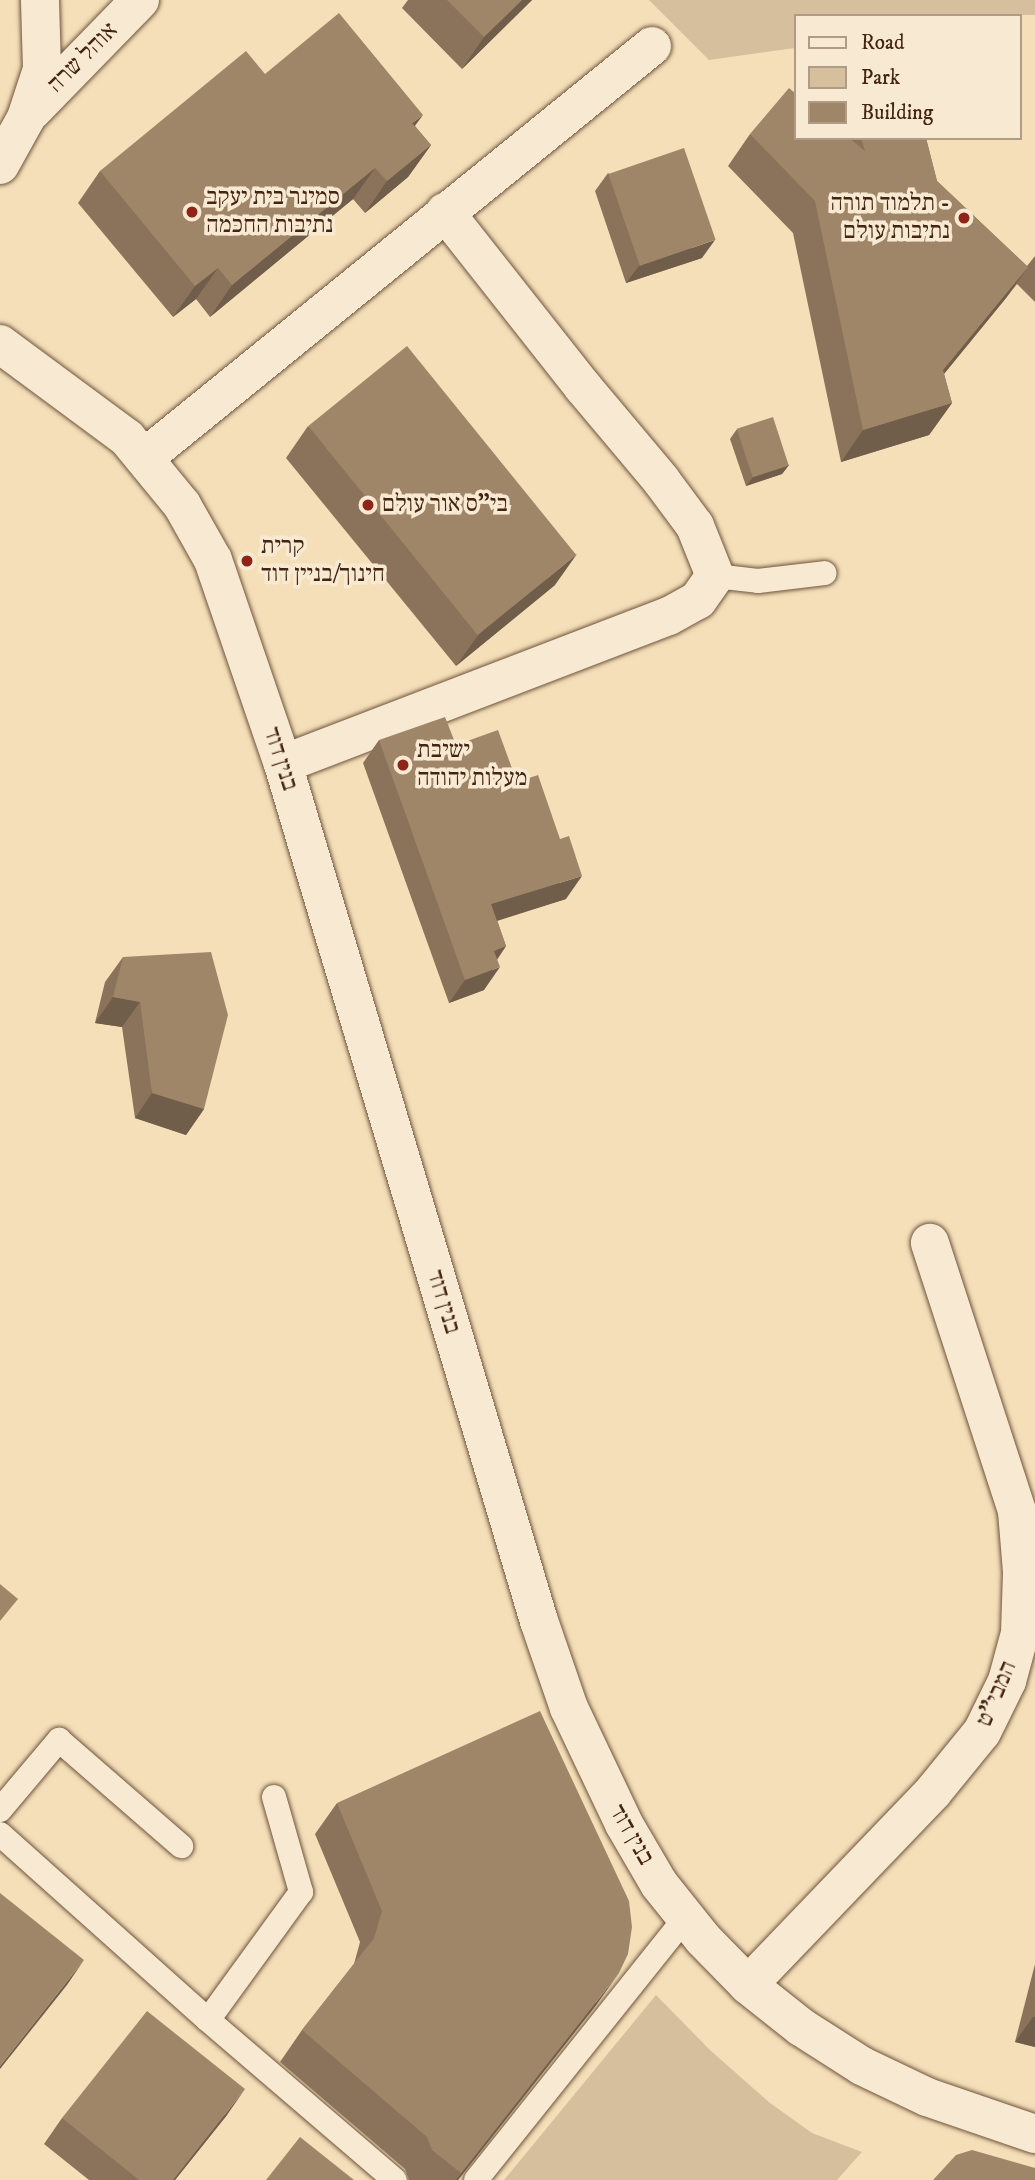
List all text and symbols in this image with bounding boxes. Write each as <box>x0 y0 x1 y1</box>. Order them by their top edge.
legend <box>794 14 1021 140</box>
street label: אוהל שרה <box>42 17 124 99</box>
text: Road <box>861 30 905 56</box>
text: Park <box>861 65 900 91</box>
text: Building <box>861 100 933 126</box>
place label: סמינר בית יעקב נתיבות החכמה <box>206 184 340 240</box>
place label: תלמוד תורה - נתיבות עולם <box>830 190 950 246</box>
marker: סמינר בית יעקב נתיבות החכמה <box>184 204 200 220</box>
marker: תלמוד תורה - נתיבות עולם <box>956 210 972 226</box>
place label: בי"ס אור עולם <box>382 491 508 519</box>
marker: בי"ס אור עולם <box>360 497 376 513</box>
place label: קרית חינוך/בניין דוד <box>261 533 385 589</box>
marker: קרית חינוך/בניין דוד <box>239 553 255 569</box>
street label: בנין דוד <box>256 724 304 794</box>
place label: ישיבת מעלות יהודה <box>417 737 527 793</box>
marker: ישיבת מעלות יהודה <box>395 757 411 773</box>
street label: בנין דוד <box>420 1267 466 1337</box>
street label: המבי"ט <box>970 1657 1024 1731</box>
street label: בנין דוד <box>602 1800 660 1870</box>

